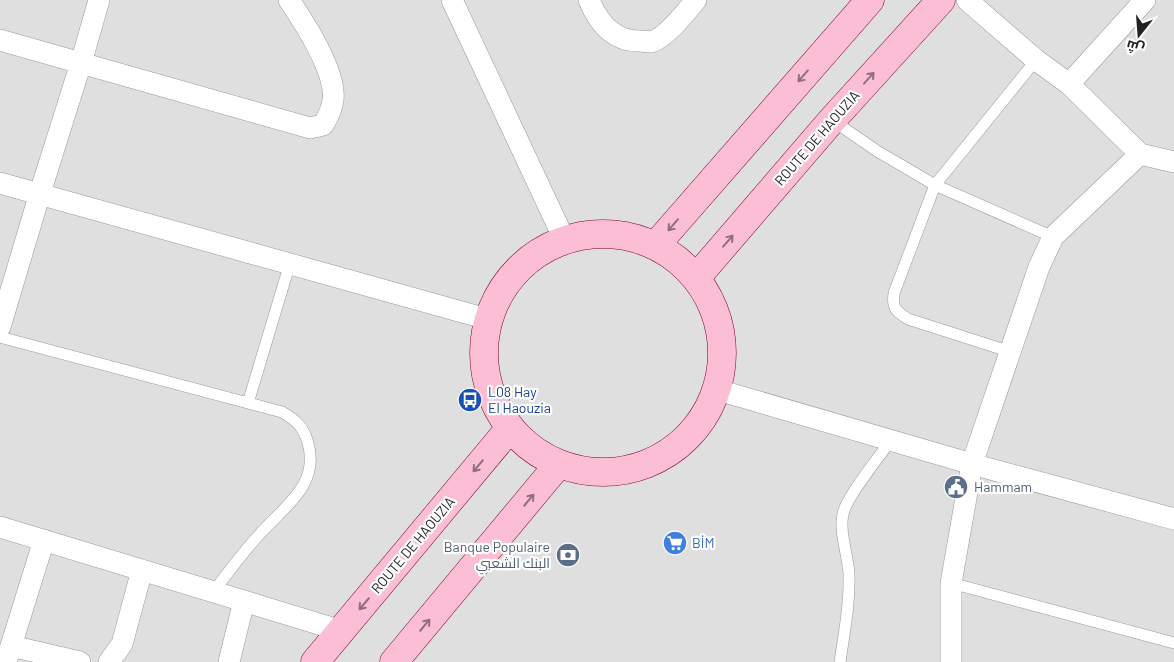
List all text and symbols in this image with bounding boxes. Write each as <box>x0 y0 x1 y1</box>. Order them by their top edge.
north arrow <box>1114 10 1164 60</box>
text: ش <box>1124 36 1146 59</box>
one-way arrow <box>798 70 809 83</box>
one-way arrow <box>863 72 875 85</box>
street label: ROUTE DE HAOUZIA <box>771 86 863 189</box>
one-way arrow <box>668 218 679 231</box>
one-way arrow <box>722 234 734 247</box>
place label: L08 Hay El Haouzia <box>488 383 551 416</box>
bus stop icon: L08 Hay El Haouzia <box>457 387 483 413</box>
one-way arrow <box>473 459 484 472</box>
public building icon: Hammam <box>943 474 969 500</box>
place label: Hammam <box>974 478 1032 495</box>
street label: ROUTE DE HAOUZIA <box>367 493 458 596</box>
one-way arrow <box>523 493 534 506</box>
supermarket icon: BİM <box>662 530 688 556</box>
place label: BİM <box>692 534 714 551</box>
place label: Banque Populaire البنك الشعبي <box>444 538 550 575</box>
bank icon: Banque Populaire البنك الشعبي <box>555 542 581 568</box>
one-way arrow <box>358 598 369 611</box>
one-way arrow <box>419 618 430 631</box>

